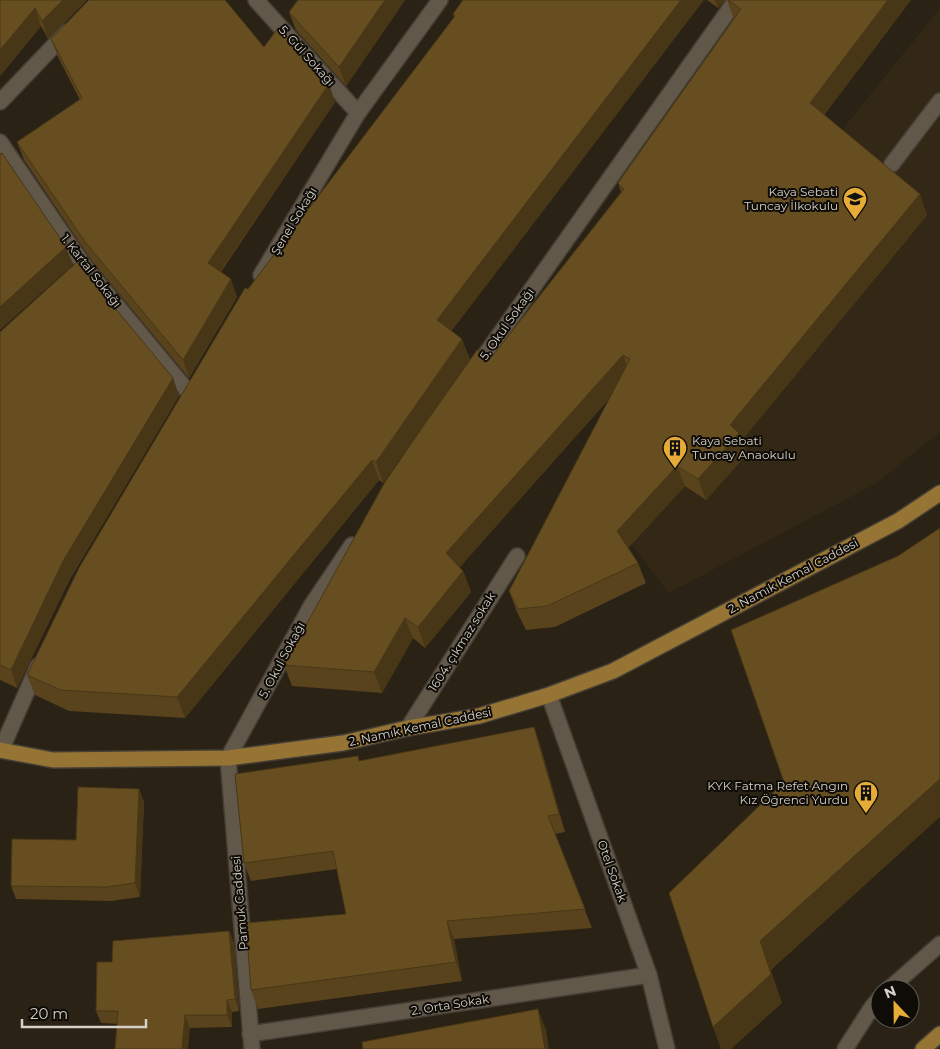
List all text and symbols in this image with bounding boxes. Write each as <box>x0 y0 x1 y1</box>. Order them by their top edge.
street label: 5. Gül Sokağı <box>276 22 339 89</box>
street label: Şenel Sokağı <box>267 184 320 258</box>
place label: Kaya Sebati Tuncay İlkokulu <box>744 184 838 213</box>
school or university icon: Kaya Sebati Tuncay İlkokulu <box>842 186 868 220</box>
street label: 1. Kartal Sokağı <box>58 231 125 310</box>
street label: 5. Okul Sokağı <box>476 285 537 363</box>
place label: Kaya Sebati Tuncay Anaokulu <box>692 433 796 462</box>
building icon: Kaya Sebati Tuncay Anaokulu <box>662 435 688 469</box>
street label: 2. Namık Kemal Caddesi <box>725 535 861 616</box>
street label: 1604. çıkmaz sokak <box>425 589 499 694</box>
street label: 5. Okul Sokağı <box>255 619 308 701</box>
street label: 2. Namık Kemal Caddesi <box>347 704 493 749</box>
place label: KYK Fatma Refet Angın Kız Öğrenci Yurdu <box>707 778 848 807</box>
building icon: KYK Fatma Refet Angın Kız Öğrenci Yurdu <box>853 780 879 814</box>
street label: Otel Sokak <box>594 838 631 905</box>
street label: Pamuk Caddesi <box>228 855 251 951</box>
north arrow <box>870 979 920 1029</box>
text: N <box>882 981 899 1002</box>
street label: 2. Orta Sokak <box>410 991 491 1018</box>
scale bar <box>22 996 146 1028</box>
text: 20 m <box>30 1004 68 1023</box>

